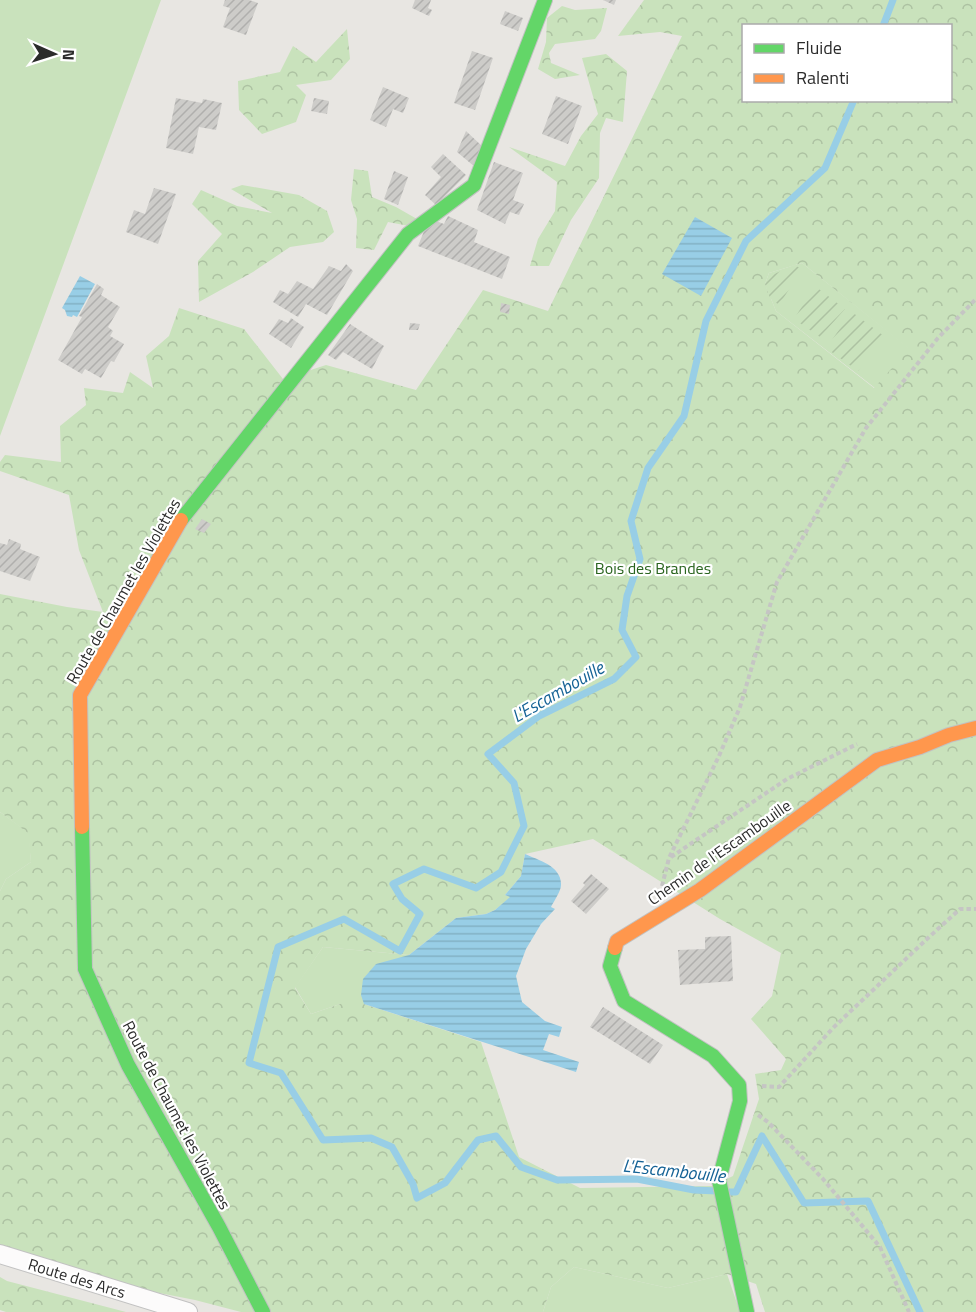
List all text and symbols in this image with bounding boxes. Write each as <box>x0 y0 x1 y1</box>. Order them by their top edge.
north arrow <box>24 24 84 84</box>
legend <box>742 24 952 102</box>
text: Fluide <box>796 34 842 61</box>
text: N <box>57 49 81 61</box>
text: Ralenti <box>796 64 849 91</box>
street label: Route de Chaumet les Violettes <box>60 494 186 688</box>
park label: Bois des Brandes <box>595 556 711 580</box>
water label: L'Escambouille <box>506 653 610 729</box>
street label: Chemin de l'Escambouille <box>642 793 796 911</box>
street label: Route de Chaumet les Violettes <box>117 1016 237 1214</box>
water label: L'Escambouille <box>622 1152 728 1189</box>
street label: Route des Arcs <box>25 1252 129 1304</box>

